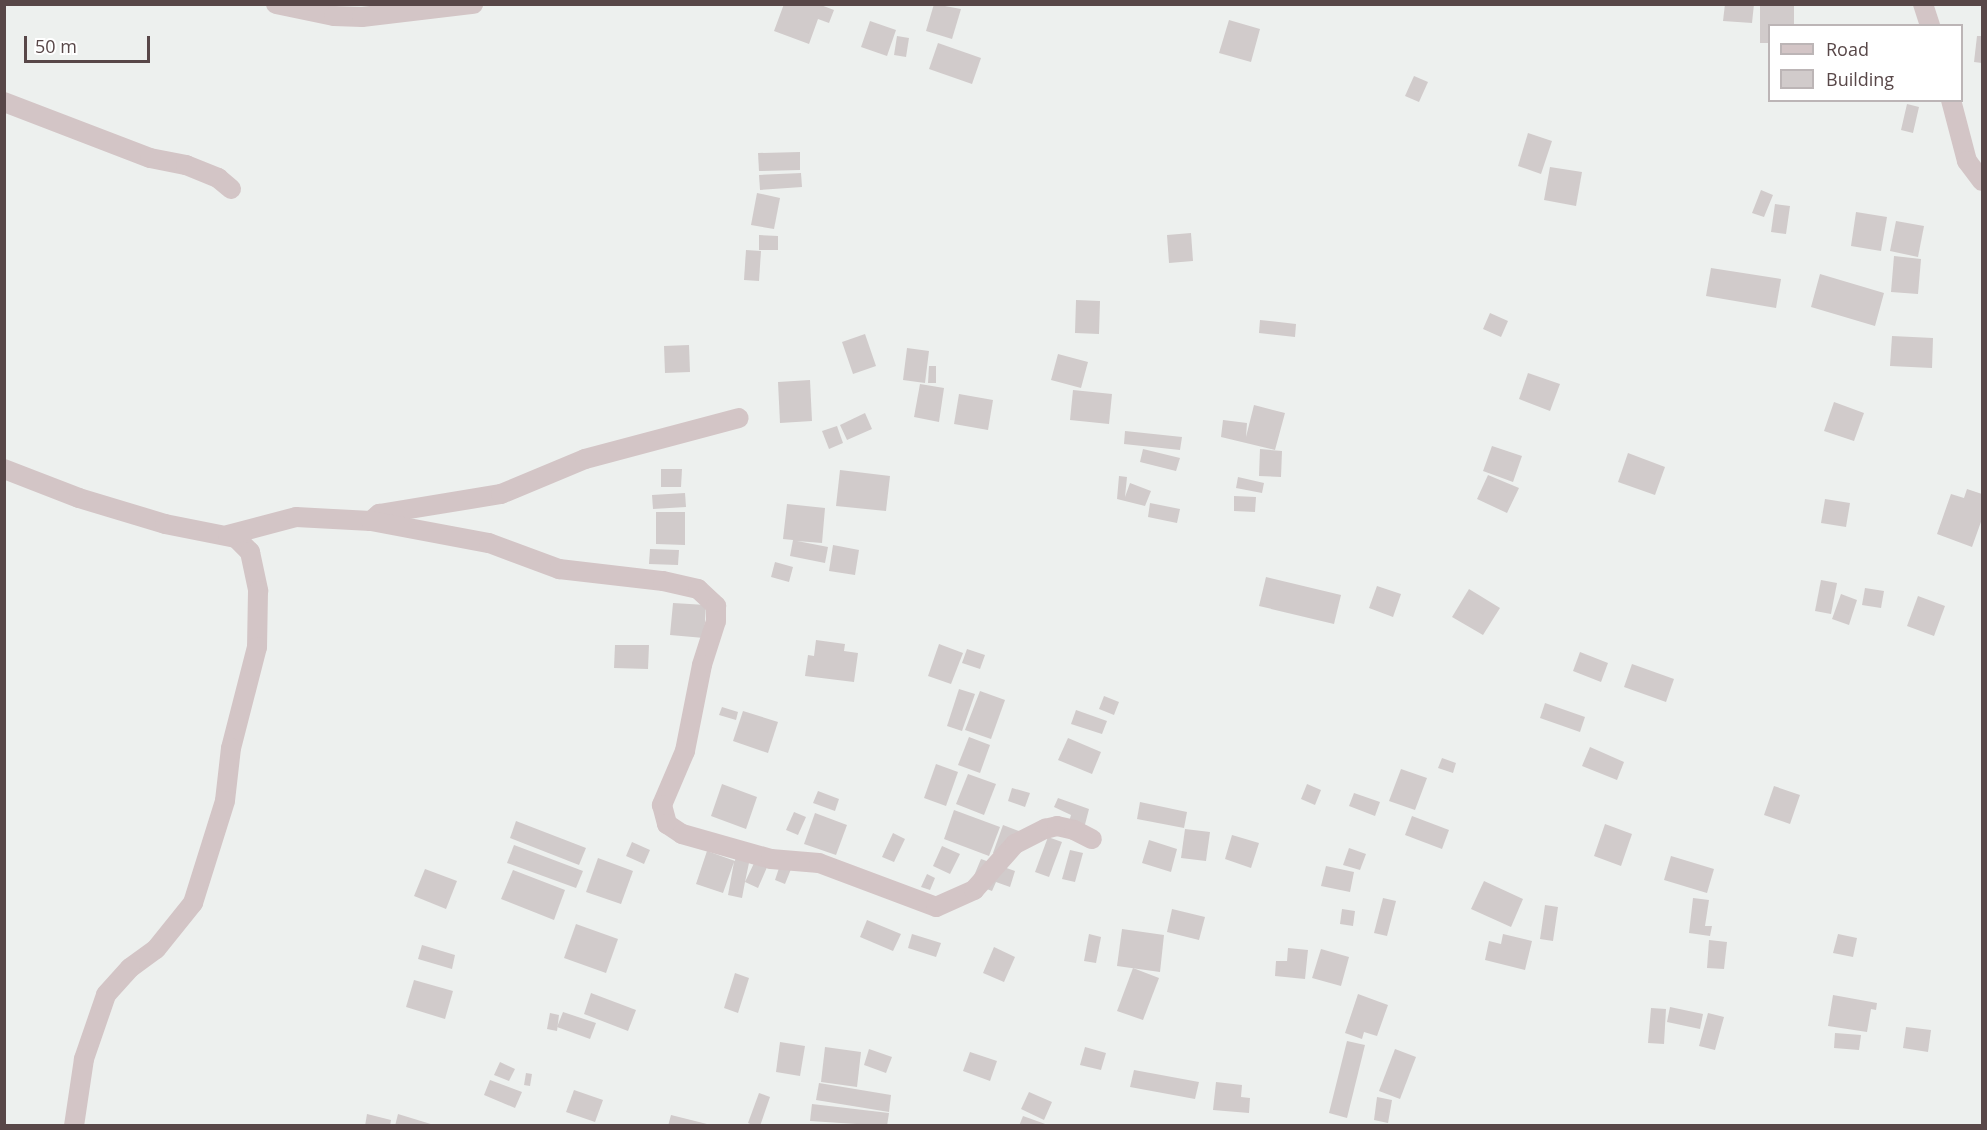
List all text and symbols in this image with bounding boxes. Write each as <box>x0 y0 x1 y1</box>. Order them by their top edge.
scale bar <box>27 24 153 62</box>
legend <box>1768 24 1963 102</box>
text: 50 m <box>35 34 77 58</box>
text: Road <box>1826 37 1869 61</box>
text: Building <box>1826 67 1894 91</box>

